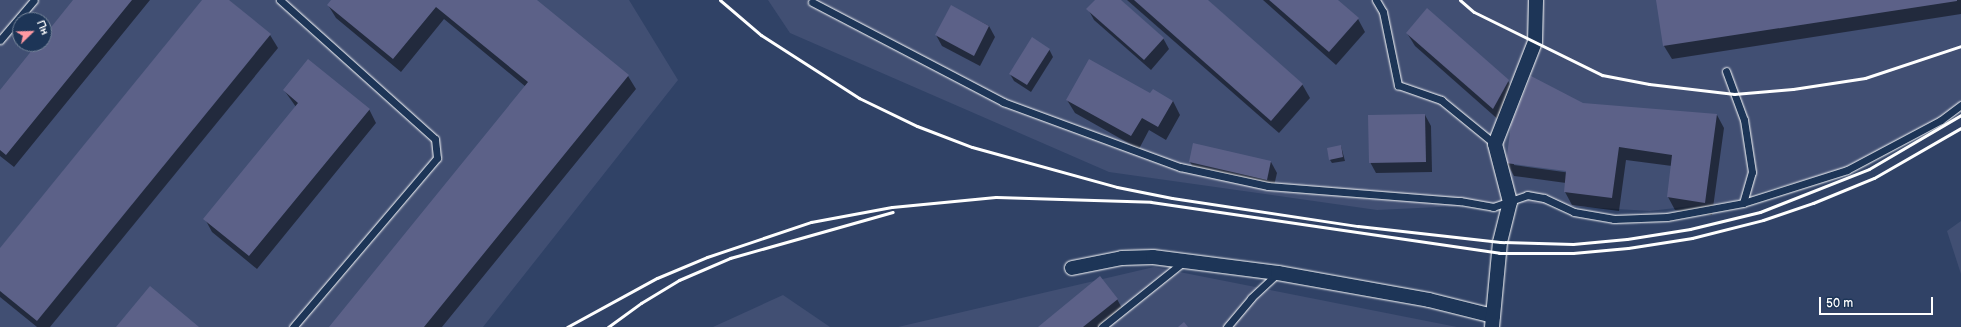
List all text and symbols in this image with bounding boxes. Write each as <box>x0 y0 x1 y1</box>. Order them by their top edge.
north arrow <box>12 12 52 52</box>
text: Пн <box>34 18 51 37</box>
scale bar <box>1821 289 1935 315</box>
text: 50 m <box>1826 296 1853 311</box>

